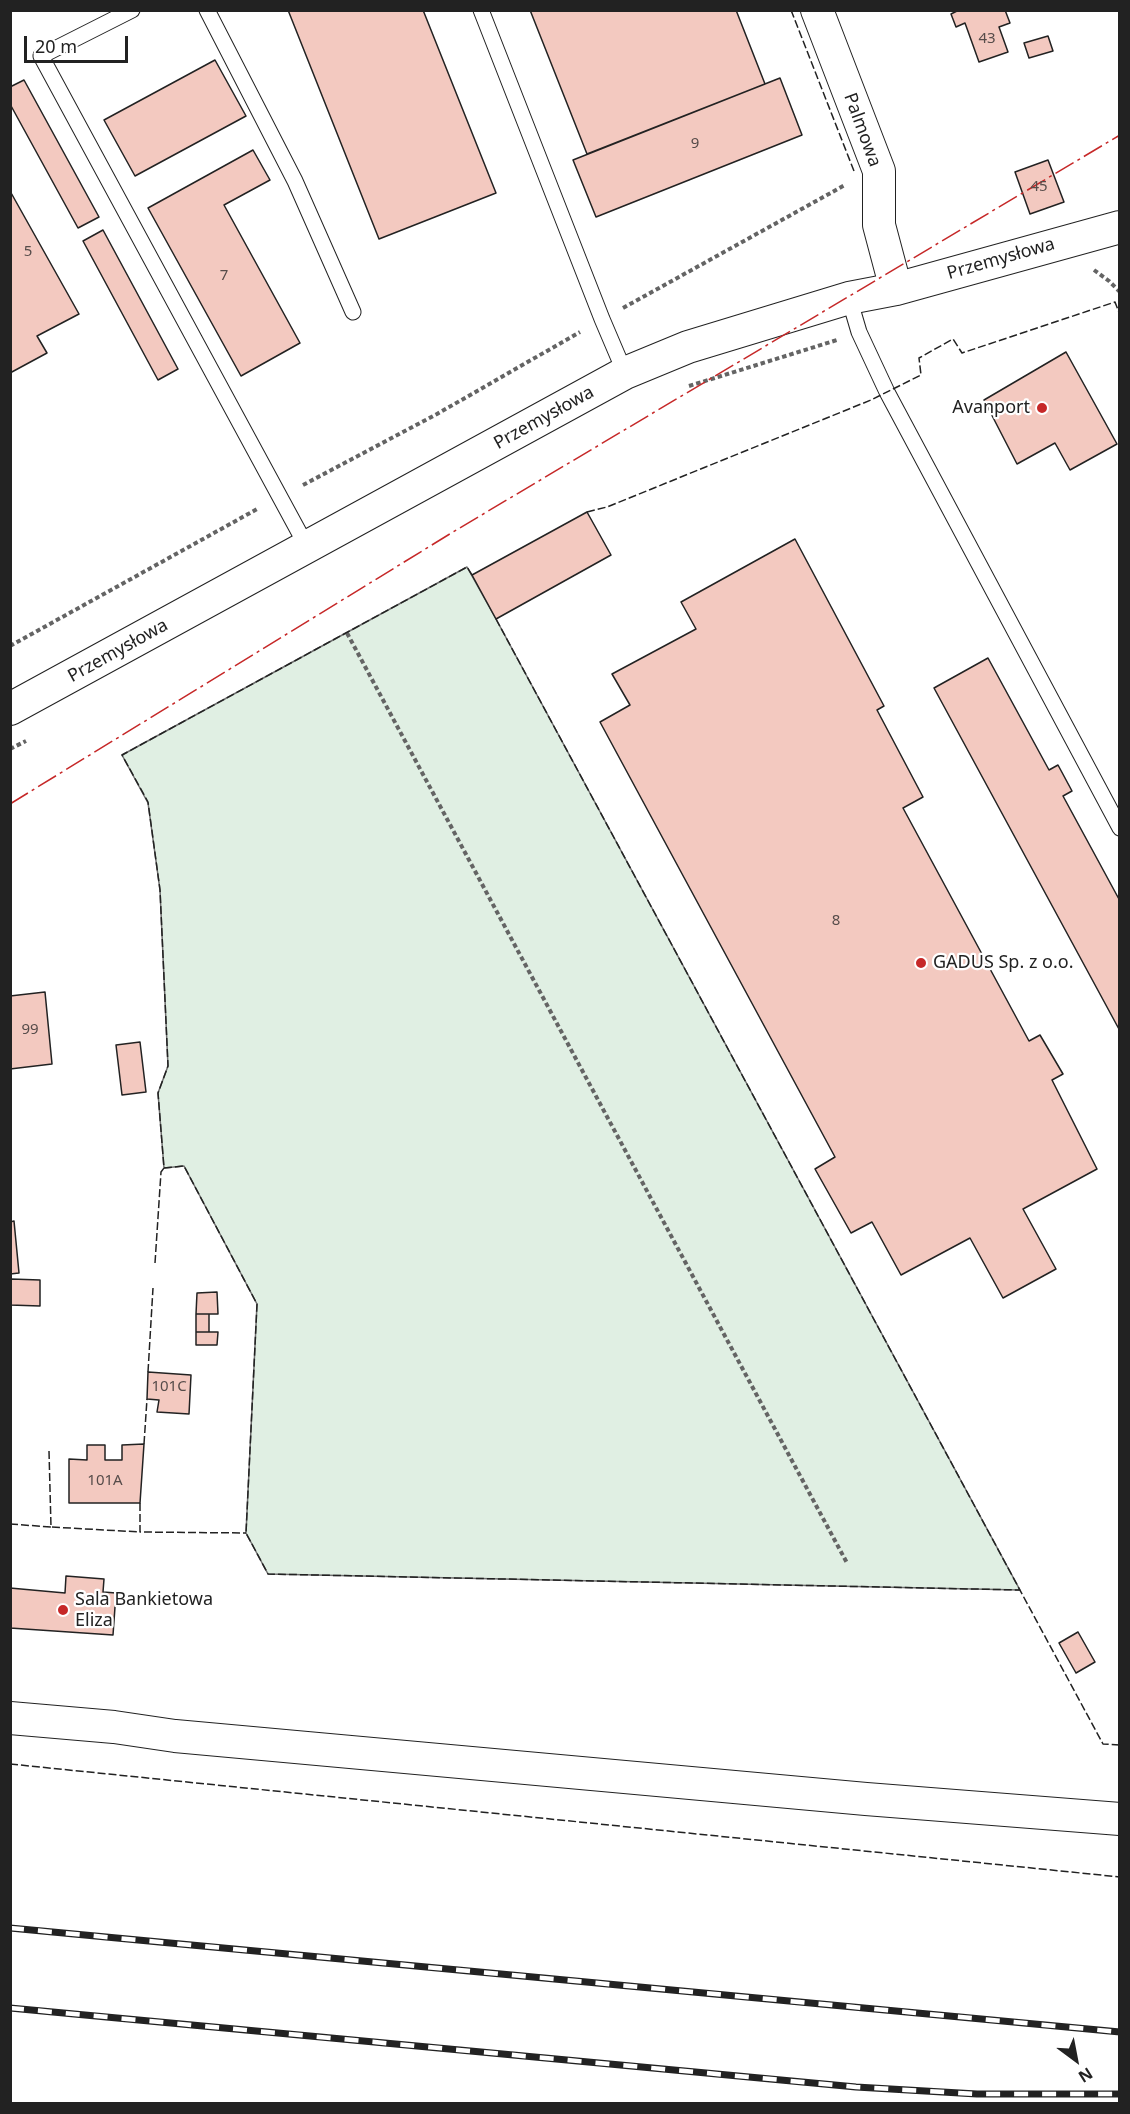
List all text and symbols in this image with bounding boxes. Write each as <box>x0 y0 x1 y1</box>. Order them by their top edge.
scale bar <box>27 24 130 62</box>
house number: 43 <box>978 30 996 48</box>
text: 20 m <box>35 34 77 58</box>
street label: Palmowa <box>839 90 885 170</box>
house number: 9 <box>691 135 699 153</box>
house number: 45 <box>1030 178 1048 196</box>
street label: Przemysłowa <box>945 233 1057 285</box>
house number: 5 <box>24 243 32 261</box>
house number: 7 <box>220 267 228 285</box>
street label: Przemysłowa <box>490 382 598 454</box>
place label: Avanport <box>952 397 1030 419</box>
marker: Avanport <box>1035 401 1049 415</box>
street label: Przemysłowa <box>64 615 172 687</box>
house number: 8 <box>832 912 840 930</box>
place label: GADUS Sp. z o.o. <box>933 952 1073 974</box>
marker: GADUS Sp. z o.o. <box>914 956 928 970</box>
house number: 99 <box>21 1021 39 1039</box>
house number: 101C <box>151 1378 187 1396</box>
house number: 101A <box>87 1472 123 1490</box>
place label: Sala Bankietowa Eliza <box>75 1589 213 1632</box>
marker: Sala Bankietowa Eliza <box>56 1603 70 1617</box>
north arrow <box>1046 2030 1106 2090</box>
text: N <box>1074 2062 1097 2088</box>

